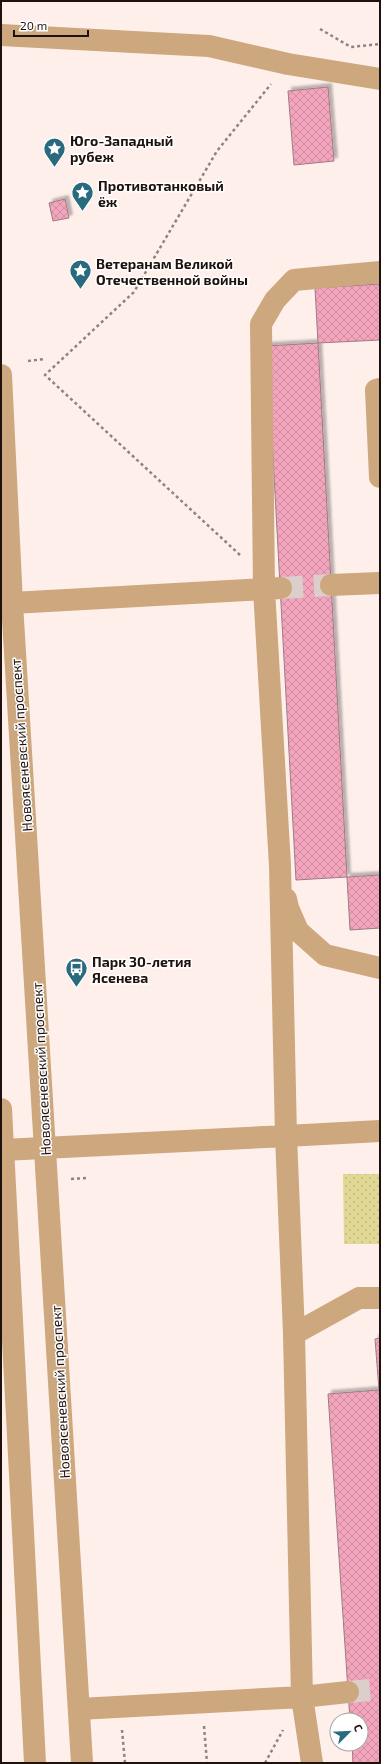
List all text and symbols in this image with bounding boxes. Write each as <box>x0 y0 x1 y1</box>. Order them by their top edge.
scale bar <box>14 12 88 38</box>
text: 20 m <box>20 18 47 32</box>
place label: Юго-Западный рубеж <box>70 132 173 165</box>
place icon: Юго-Западный рубеж <box>42 135 68 168</box>
place label: Противотанковый ёж <box>98 177 224 210</box>
place icon: Противотанковый ёж <box>70 180 96 213</box>
place label: Ветеранам Великой Отечественной войны <box>96 255 248 288</box>
place icon: Ветеранам Великой Отечественной войны <box>67 258 93 291</box>
street label: Новоясеневский проспект <box>6 658 36 832</box>
place label: Парк 30-летия Ясенева <box>92 953 191 986</box>
bus stop icon: Парк 30-летия Ясенева <box>64 956 90 989</box>
street label: Новоясеневский проспект <box>28 982 54 1156</box>
street label: Новоясеневский проспект <box>47 1305 73 1479</box>
north arrow <box>329 1712 369 1752</box>
text: С <box>351 1722 366 1734</box>

